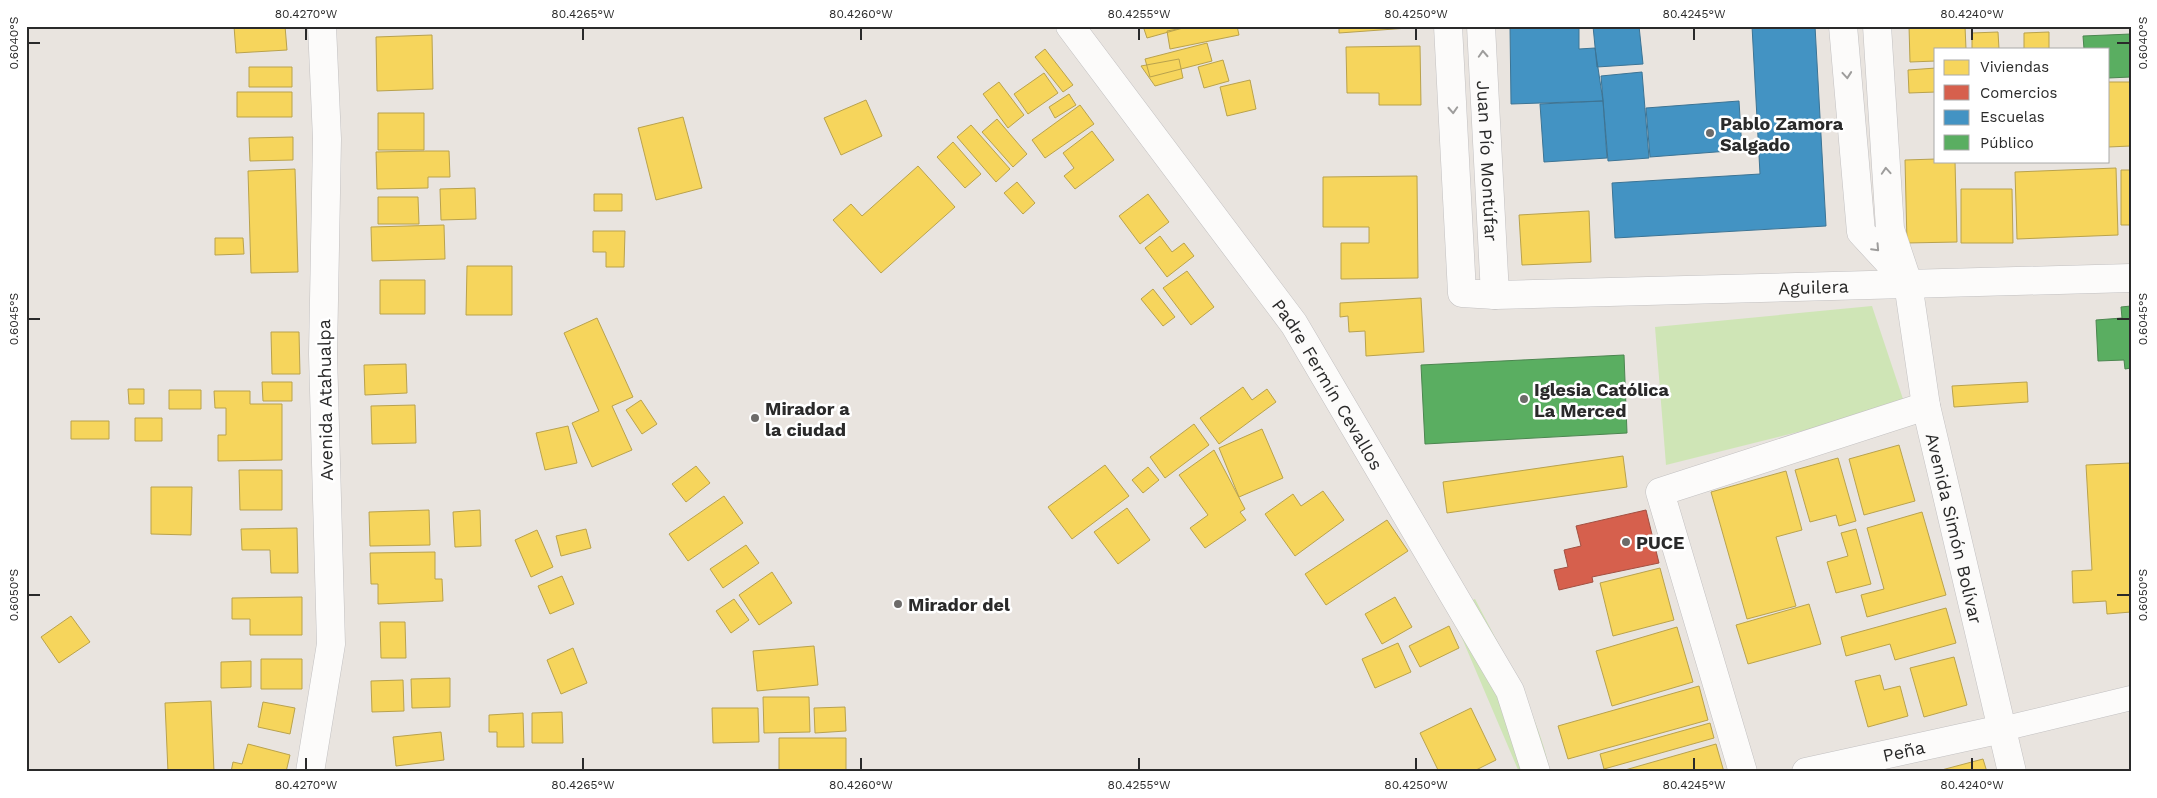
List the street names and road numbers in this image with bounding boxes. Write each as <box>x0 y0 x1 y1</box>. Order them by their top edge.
street label: Juan Pío Montúfar <box>1473 80 1503 242</box>
street label: Aguilera <box>1778 275 1849 298</box>
street label: Padre Fermín Cevallos <box>1268 295 1388 474</box>
street label: Avenida Atahualpa <box>313 319 337 481</box>
street label: Avenida Simón Bolívar <box>1922 431 1987 626</box>
street label: Peña <box>1881 736 1927 765</box>

